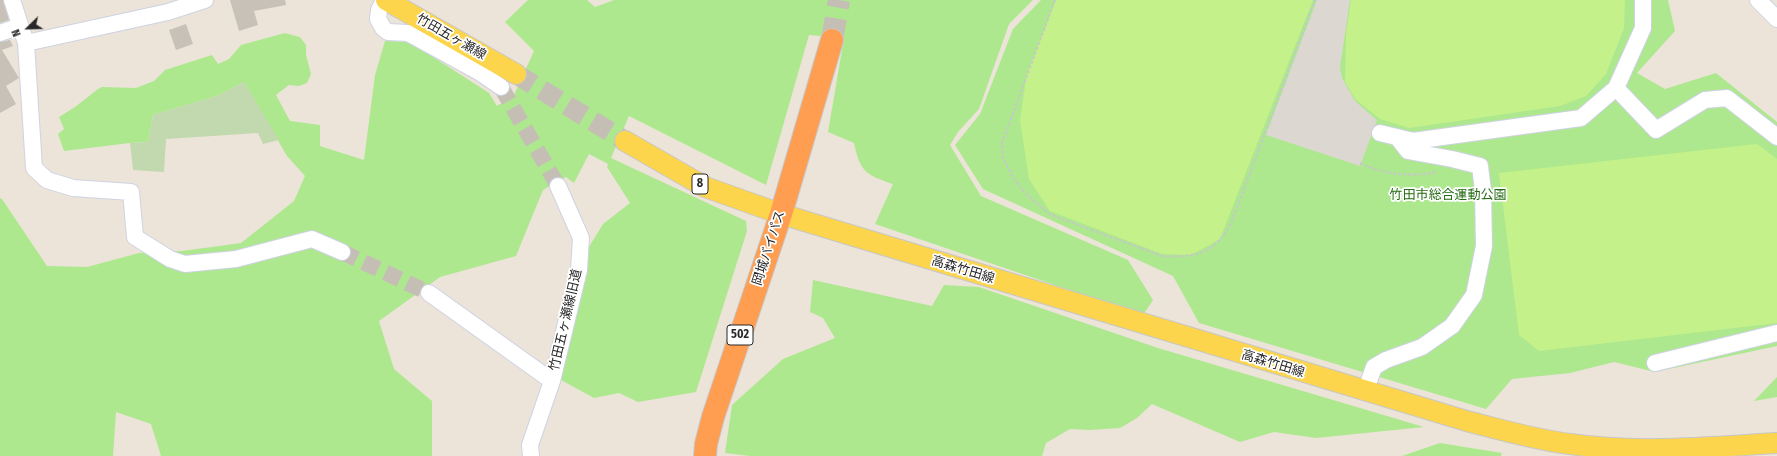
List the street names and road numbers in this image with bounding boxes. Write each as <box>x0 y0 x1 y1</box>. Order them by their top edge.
street label: 竹田五ヶ瀬線 <box>413 11 489 63</box>
road number: 8 <box>692 174 708 194</box>
street label: 岡城バイパス <box>750 208 788 288</box>
street label: 高森竹田線 <box>930 253 996 287</box>
street label: 竹田五ヶ瀬線旧道 <box>547 268 585 372</box>
road number: 502 <box>727 325 753 345</box>
street label: 高森竹田線 <box>1240 347 1306 381</box>

